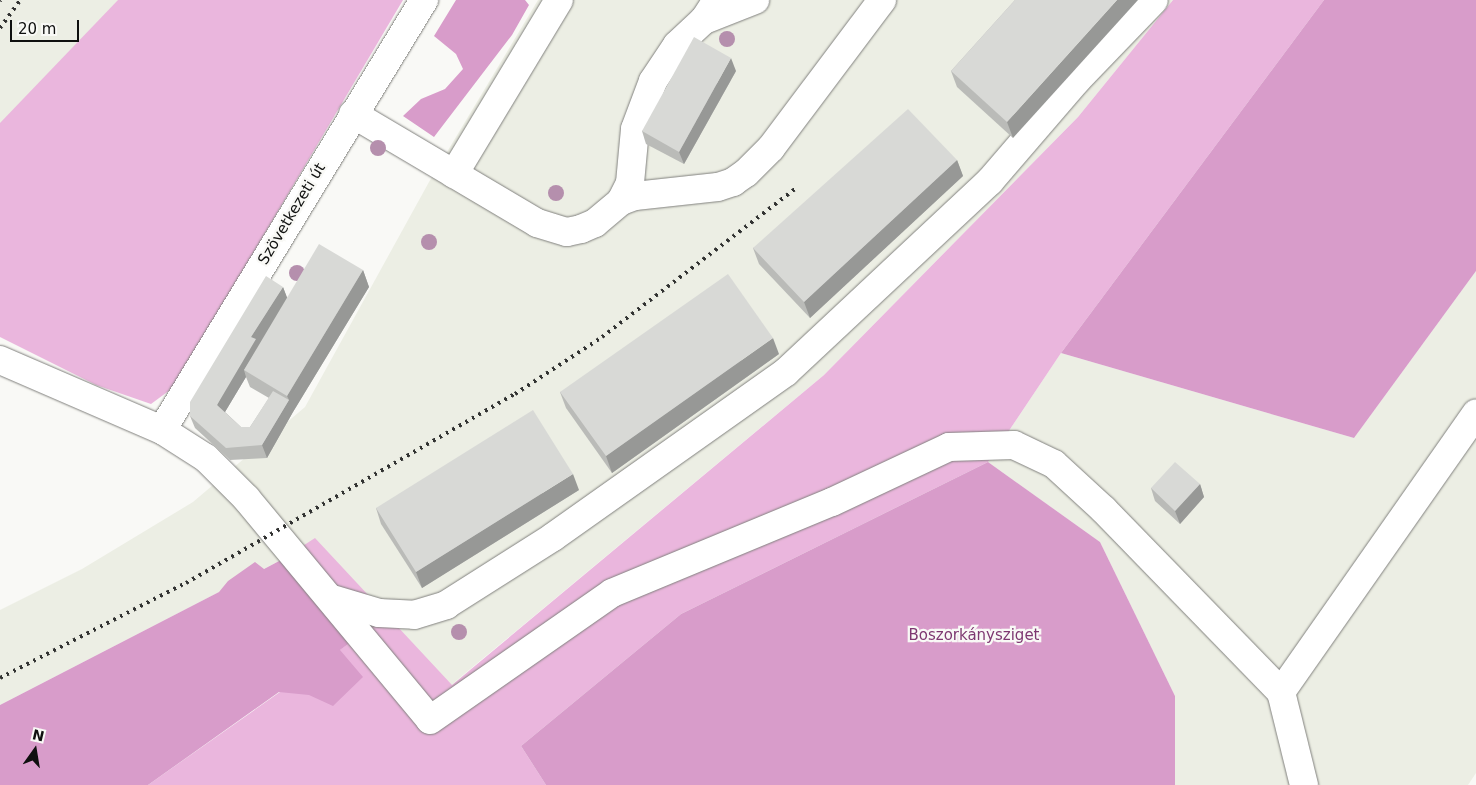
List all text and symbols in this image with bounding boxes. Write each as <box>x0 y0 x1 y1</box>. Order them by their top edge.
scale bar <box>12 10 81 42</box>
text: 20 m <box>18 20 56 38</box>
street label: Szövetkezeti út <box>255 160 329 268</box>
park label: Boszorkánysziget <box>909 627 1039 645</box>
north arrow <box>10 725 60 775</box>
text: N <box>31 726 46 744</box>

